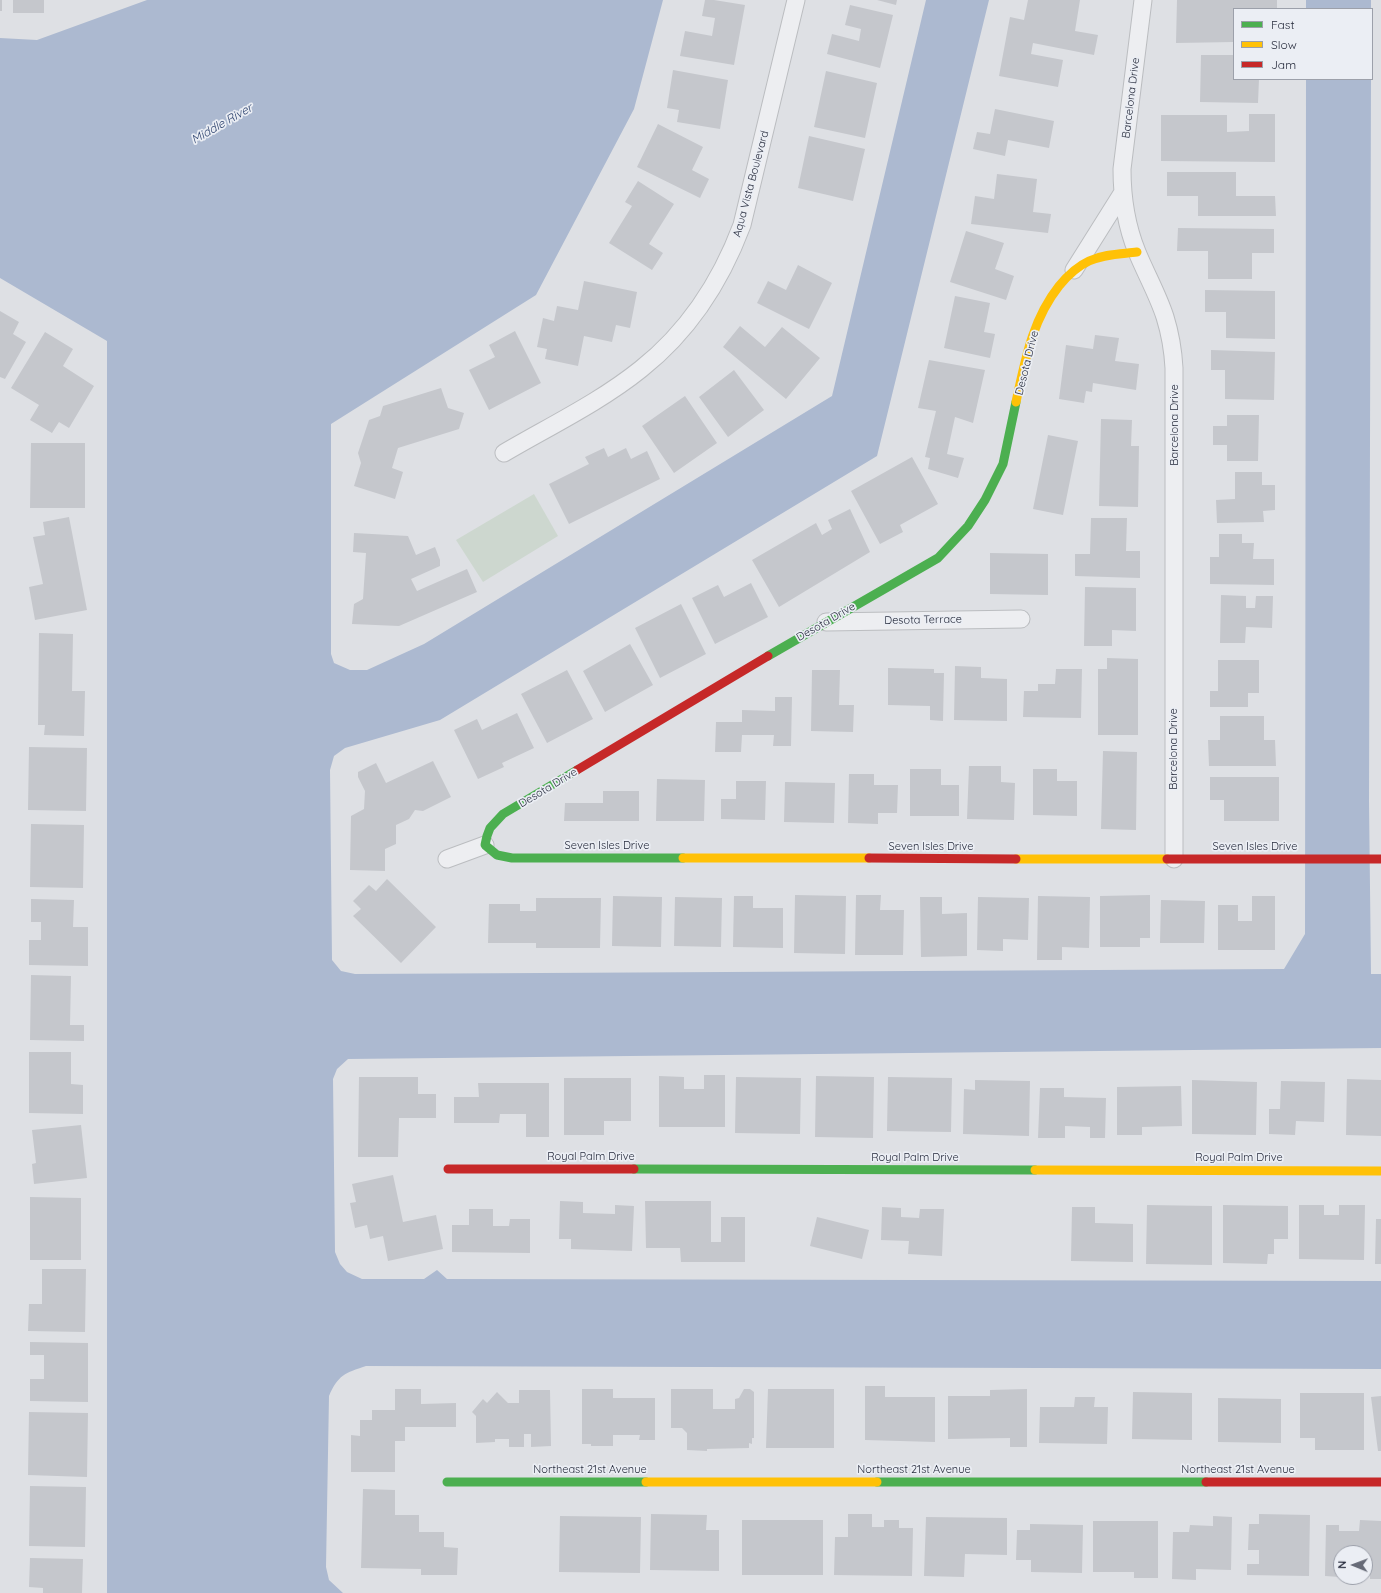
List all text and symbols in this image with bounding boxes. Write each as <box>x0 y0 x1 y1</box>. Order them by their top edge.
legend <box>1233 8 1373 80</box>
text: Fast <box>1271 17 1295 32</box>
text: Slow <box>1271 37 1297 52</box>
street label: Barcelona Drive <box>1119 57 1143 139</box>
text: Jam <box>1271 57 1296 72</box>
water label: Middle River <box>189 101 255 147</box>
street label: Aqua Vista Boulevard <box>730 129 772 239</box>
street label: Desota Drive <box>1013 329 1041 397</box>
street label: Barcelona Drive <box>1168 384 1182 466</box>
street label: Desota Drive <box>794 600 858 644</box>
street label: Desota Terrace <box>884 613 962 627</box>
street label: Barcelona Drive <box>1167 708 1181 790</box>
street label: Desota Drive <box>516 765 580 811</box>
street label: Seven Isles Drive <box>565 839 649 853</box>
street label: Seven Isles Drive <box>889 840 973 854</box>
street label: Seven Isles Drive <box>1213 840 1297 854</box>
street label: Royal Palm Drive <box>547 1150 635 1164</box>
street label: Royal Palm Drive <box>871 1151 959 1165</box>
street label: Royal Palm Drive <box>1195 1151 1283 1165</box>
street label: Northeast 21st Avenue <box>533 1463 647 1477</box>
street label: Northeast 21st Avenue <box>857 1463 971 1477</box>
street label: Northeast 21st Avenue <box>1181 1463 1295 1477</box>
north arrow <box>1333 1545 1373 1585</box>
text: N <box>1335 1561 1349 1569</box>

